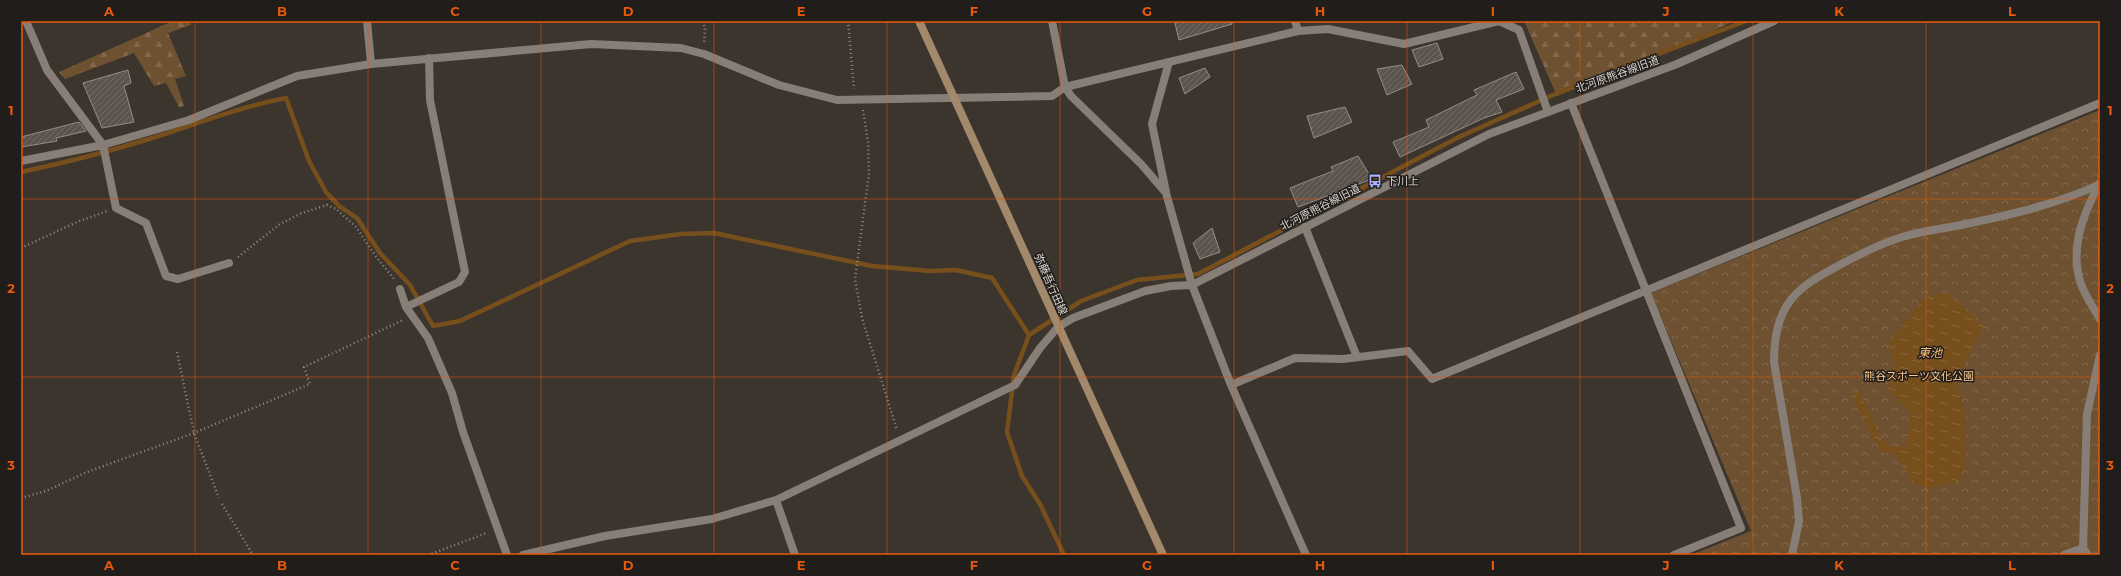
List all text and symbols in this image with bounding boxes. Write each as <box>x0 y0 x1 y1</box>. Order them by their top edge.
text: A <box>103 3 115 19</box>
text: B <box>277 3 287 19</box>
text: C <box>450 3 460 19</box>
text: D <box>623 3 634 19</box>
text: E <box>797 3 806 19</box>
text: F <box>970 3 978 19</box>
text: G <box>1142 3 1152 19</box>
text: H <box>1315 3 1325 19</box>
text: I <box>1491 3 1495 19</box>
text: J <box>1661 3 1670 19</box>
text: K <box>1834 3 1844 19</box>
text: L <box>2008 3 2016 19</box>
street label: 北河原熊谷線旧道 <box>1573 52 1661 96</box>
text: 1 <box>8 102 14 118</box>
text: 1 <box>2107 102 2113 118</box>
bus stop icon: 下川上 <box>1367 173 1383 189</box>
place label: 下川上 <box>1386 174 1419 188</box>
street label: 北河原熊谷線旧道 <box>1278 181 1362 233</box>
street label: 弥藤吾行田線 <box>1031 251 1071 317</box>
text: 2 <box>7 280 15 296</box>
text: 2 <box>2106 280 2114 296</box>
water label: 東池 <box>1918 345 1943 360</box>
park label: 熊谷スポーツ文化公園 <box>1864 369 1974 383</box>
text: 3 <box>6 457 15 473</box>
text: 3 <box>2105 457 2114 473</box>
text: A <box>103 557 115 573</box>
text: B <box>277 557 287 573</box>
text: C <box>450 557 460 573</box>
text: D <box>623 557 634 573</box>
text: E <box>797 557 806 573</box>
text: F <box>970 557 978 573</box>
text: G <box>1142 557 1152 573</box>
text: H <box>1315 557 1325 573</box>
text: I <box>1491 557 1495 573</box>
text: J <box>1661 557 1670 573</box>
text: K <box>1834 557 1844 573</box>
text: L <box>2008 557 2016 573</box>

